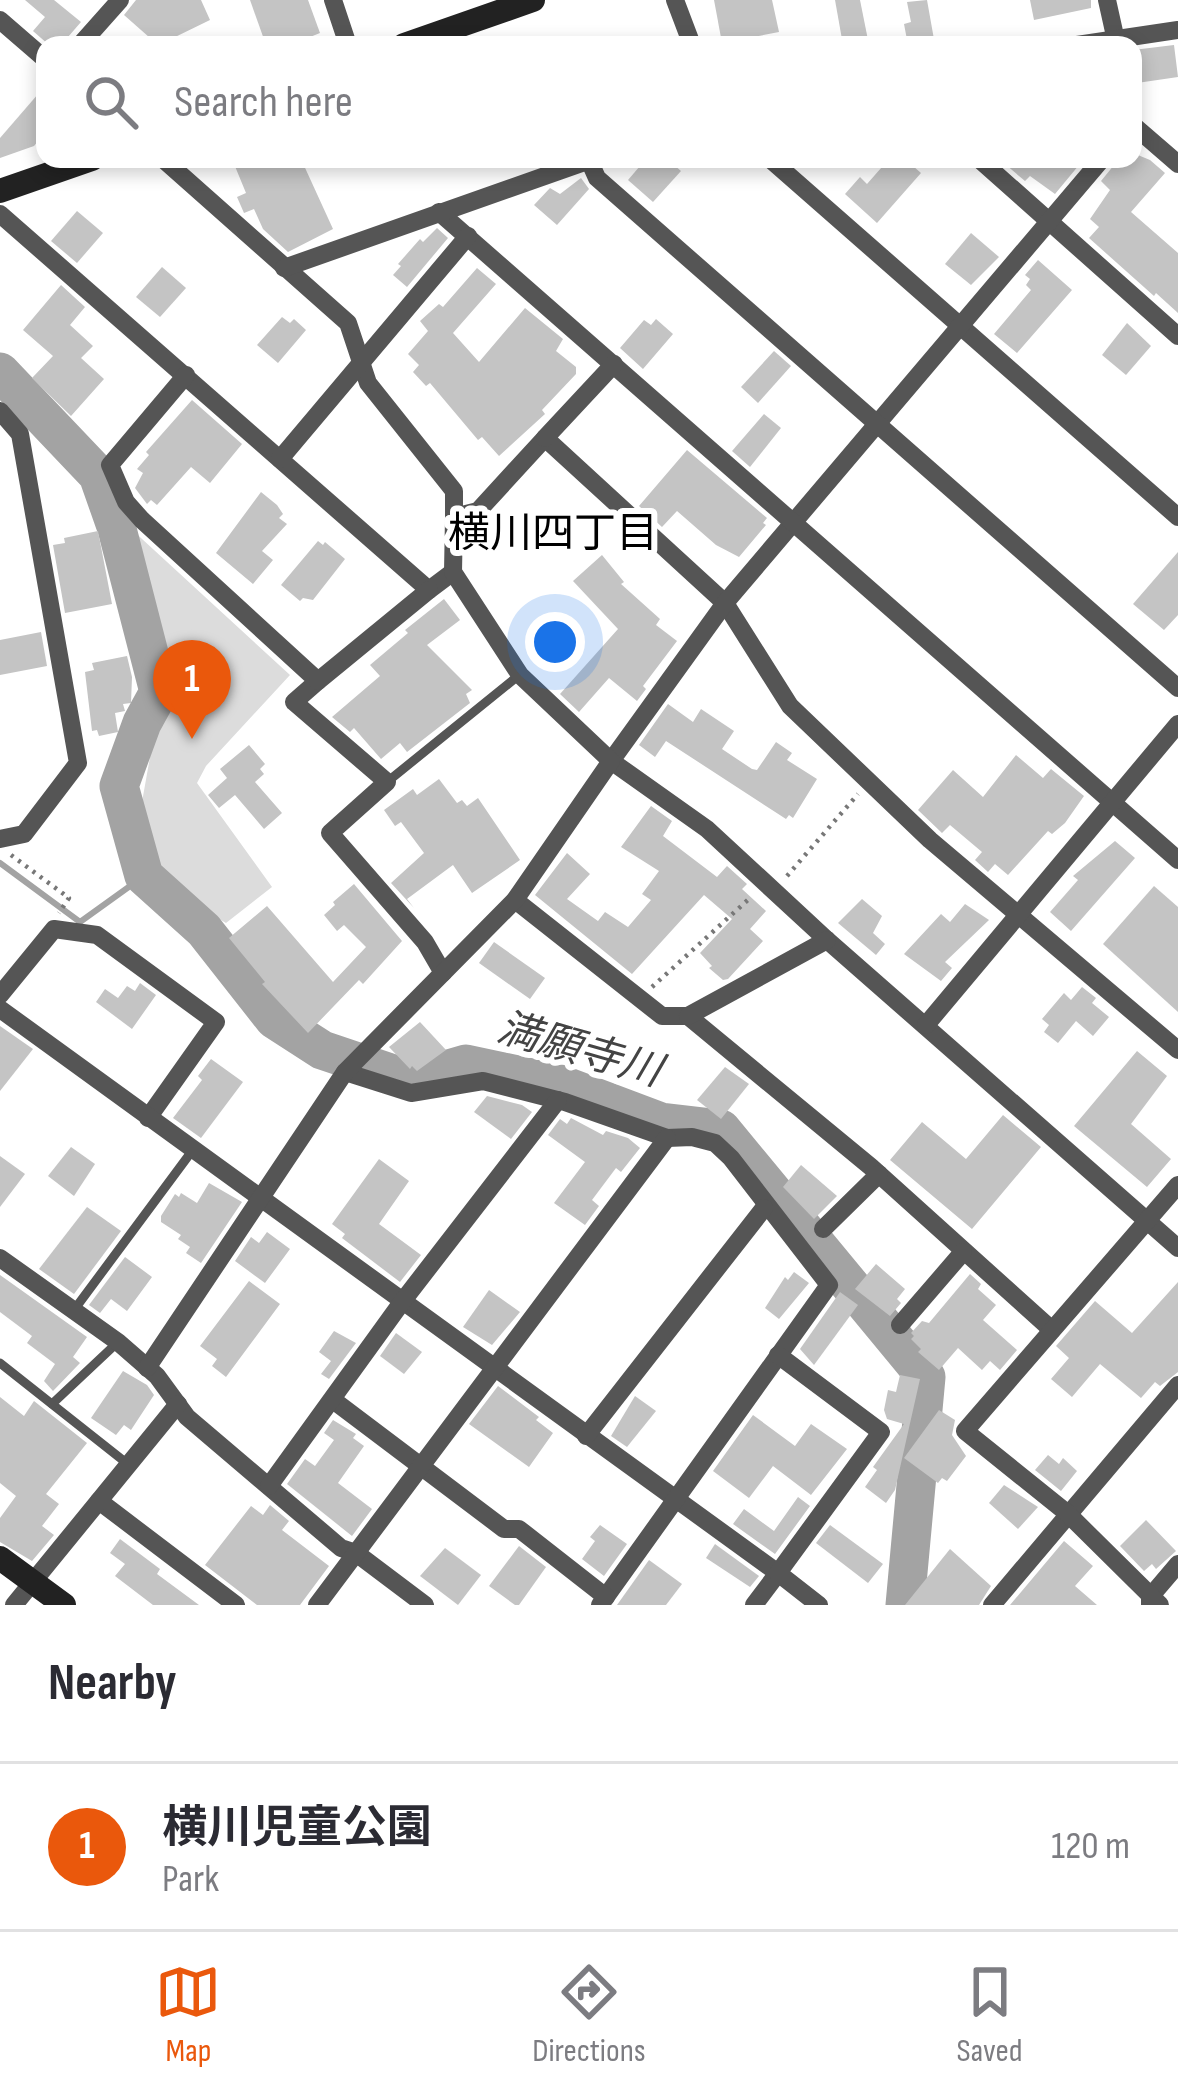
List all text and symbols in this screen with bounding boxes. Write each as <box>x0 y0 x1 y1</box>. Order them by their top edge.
search box <box>36 36 1142 168</box>
icon: search <box>78 69 144 135</box>
text: Search here <box>174 75 353 130</box>
district label: 横川四丁目 <box>448 509 658 560</box>
your location <box>525 612 585 672</box>
pin: 1 <box>153 640 231 739</box>
water label: 満願寺川 <box>492 1003 671 1099</box>
text: Nearby <box>48 1653 177 1714</box>
text: 横川児童公園 <box>162 1801 432 1856</box>
text: 1 <box>79 1823 95 1870</box>
text: 120 m <box>1051 1823 1130 1870</box>
text: Park <box>162 1856 219 1903</box>
tab: Map <box>155 1959 221 2071</box>
tab: Directions <box>532 1959 646 2071</box>
tab: Saved <box>956 1959 1023 2071</box>

